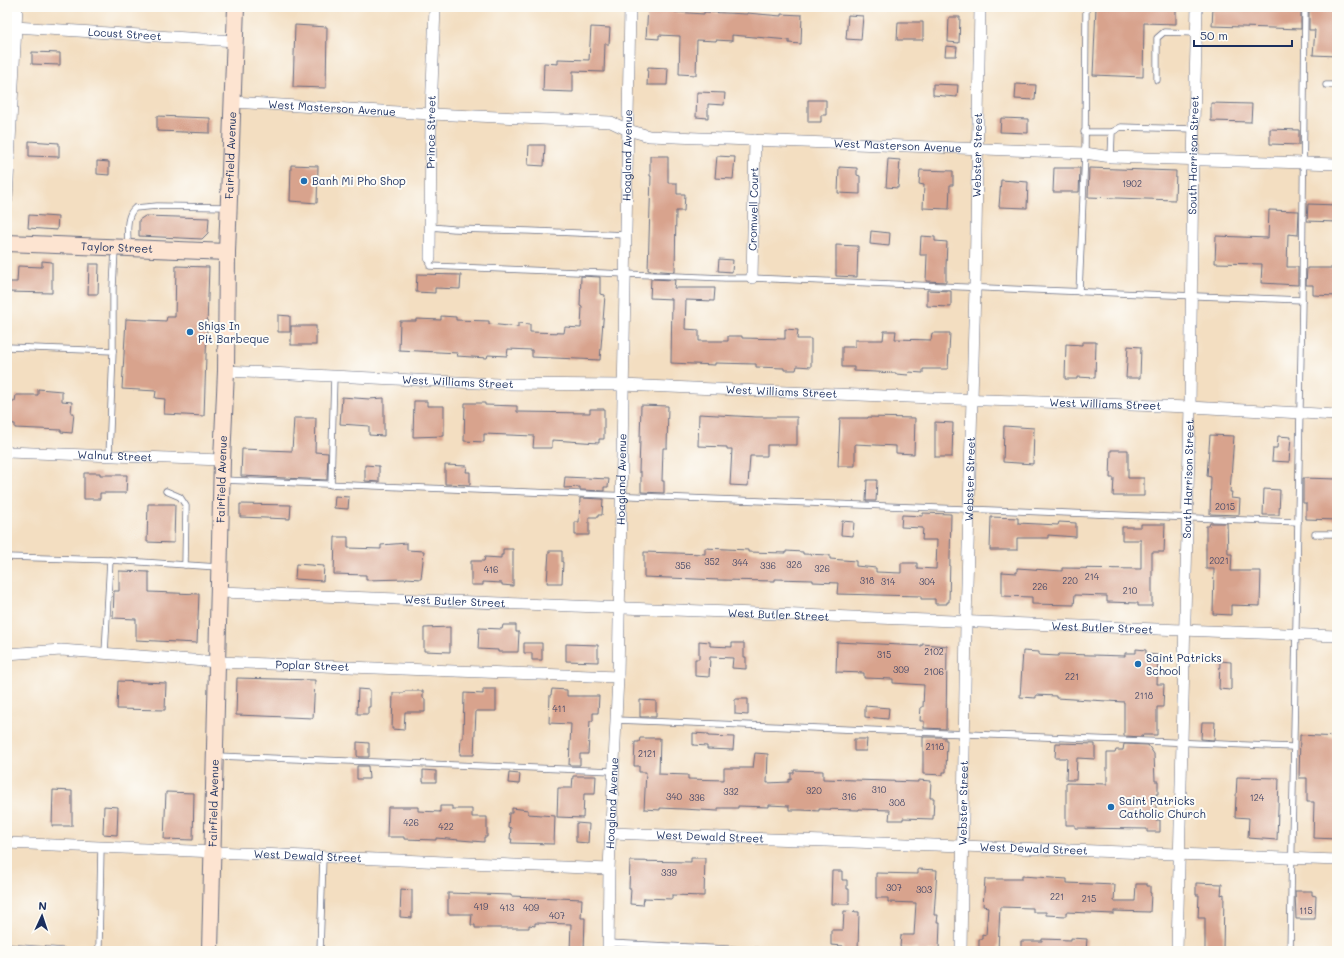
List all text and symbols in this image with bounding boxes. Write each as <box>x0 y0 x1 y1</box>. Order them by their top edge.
scale bar <box>1194 22 1292 48</box>
street label: Locust Street <box>88 24 162 43</box>
text: 50 m <box>1200 27 1228 43</box>
street label: Prince Street <box>423 95 439 169</box>
street label: South Harrison Street <box>1184 95 1202 215</box>
street label: West Masterson Avenue <box>267 96 396 119</box>
street label: Hoagland Avenue <box>619 109 635 201</box>
street label: Fairfield Avenue <box>221 111 239 199</box>
street label: Webster Street <box>969 113 985 198</box>
street label: West Masterson Avenue <box>833 135 962 155</box>
street label: Cromwell Court <box>745 167 761 251</box>
place label: Banh Mi Pho Shop <box>312 173 406 188</box>
marker: Banh Mi Pho Shop <box>299 176 309 186</box>
house number: 1902 <box>1122 178 1142 189</box>
street label: Taylor Street <box>81 238 153 256</box>
place label: Shigs In Pit Barbeque <box>198 318 270 346</box>
marker: Shigs In Pit Barbeque <box>185 327 195 337</box>
street label: West Williams Street <box>402 371 514 391</box>
street label: West Williams Street <box>725 381 838 401</box>
street label: West Williams Street <box>1049 394 1162 413</box>
street label: South Harrison Street <box>1179 419 1197 539</box>
street label: Hoagland Avenue <box>613 433 629 525</box>
street label: Fairfield Avenue <box>212 435 230 523</box>
street label: Webster Street <box>961 436 978 522</box>
street label: Walnut Street <box>77 447 153 464</box>
house number: 2015 <box>1215 501 1235 512</box>
house number: 2021 <box>1209 555 1229 566</box>
house number: 352 <box>704 556 720 567</box>
house number: 344 <box>732 557 749 568</box>
house number: 328 <box>786 559 802 570</box>
house number: 356 <box>675 560 691 571</box>
house number: 336 <box>760 560 776 571</box>
house number: 326 <box>814 563 830 574</box>
house number: 416 <box>484 564 498 575</box>
house number: 214 <box>1085 571 1100 582</box>
house number: 318 <box>860 575 875 586</box>
house number: 220 <box>1062 575 1078 586</box>
house number: 314 <box>881 576 896 587</box>
house number: 304 <box>919 576 936 587</box>
house number: 226 <box>1032 581 1048 592</box>
house number: 210 <box>1123 585 1138 596</box>
street label: West Butler Street <box>404 591 506 610</box>
street label: West Butler Street <box>727 605 830 624</box>
street label: West Butler Street <box>1051 618 1153 637</box>
house number: 2102 <box>924 646 944 657</box>
house number: 315 <box>877 649 891 660</box>
place label: Saint Patricks School <box>1146 650 1222 678</box>
street label: Poplar Street <box>275 656 350 674</box>
marker: Saint Patricks School <box>1133 659 1143 669</box>
house number: 309 <box>893 664 910 675</box>
house number: 2106 <box>924 666 944 677</box>
house number: 221 <box>1065 671 1079 682</box>
house number: 2118 <box>1135 690 1154 701</box>
house number: 411 <box>552 703 566 714</box>
house number: 2118 <box>926 741 945 752</box>
house number: 2121 <box>638 748 656 759</box>
street label: Hoagland Avenue <box>602 757 621 849</box>
street label: Fairfield Avenue <box>205 759 222 847</box>
street label: Webster Street <box>955 760 971 845</box>
house number: 310 <box>872 784 887 795</box>
house number: 320 <box>806 785 822 796</box>
house number: 332 <box>723 786 739 797</box>
house number: 340 <box>666 791 682 802</box>
house number: 316 <box>842 791 856 802</box>
house number: 336 <box>689 792 705 803</box>
house number: 124 <box>1250 792 1265 803</box>
place label: Saint Patricks Catholic Church <box>1119 793 1206 821</box>
house number: 308 <box>889 797 906 808</box>
marker: Saint Patricks Catholic Church <box>1106 802 1116 812</box>
house number: 426 <box>403 817 419 828</box>
house number: 422 <box>438 821 454 832</box>
street label: West Dewald Street <box>656 827 765 846</box>
street label: West Dewald Street <box>979 839 1088 858</box>
street label: West Dewald Street <box>253 846 362 865</box>
house number: 339 <box>661 867 678 878</box>
house number: 307 <box>886 882 902 893</box>
house number: 303 <box>916 884 932 895</box>
house number: 221 <box>1050 891 1064 902</box>
house number: 215 <box>1082 893 1096 904</box>
north arrow <box>22 896 62 936</box>
text: N <box>38 898 47 913</box>
house number: 419 <box>474 901 489 912</box>
house number: 413 <box>500 902 514 913</box>
house number: 409 <box>523 902 540 913</box>
house number: 115 <box>1299 905 1313 916</box>
house number: 407 <box>549 910 565 921</box>

